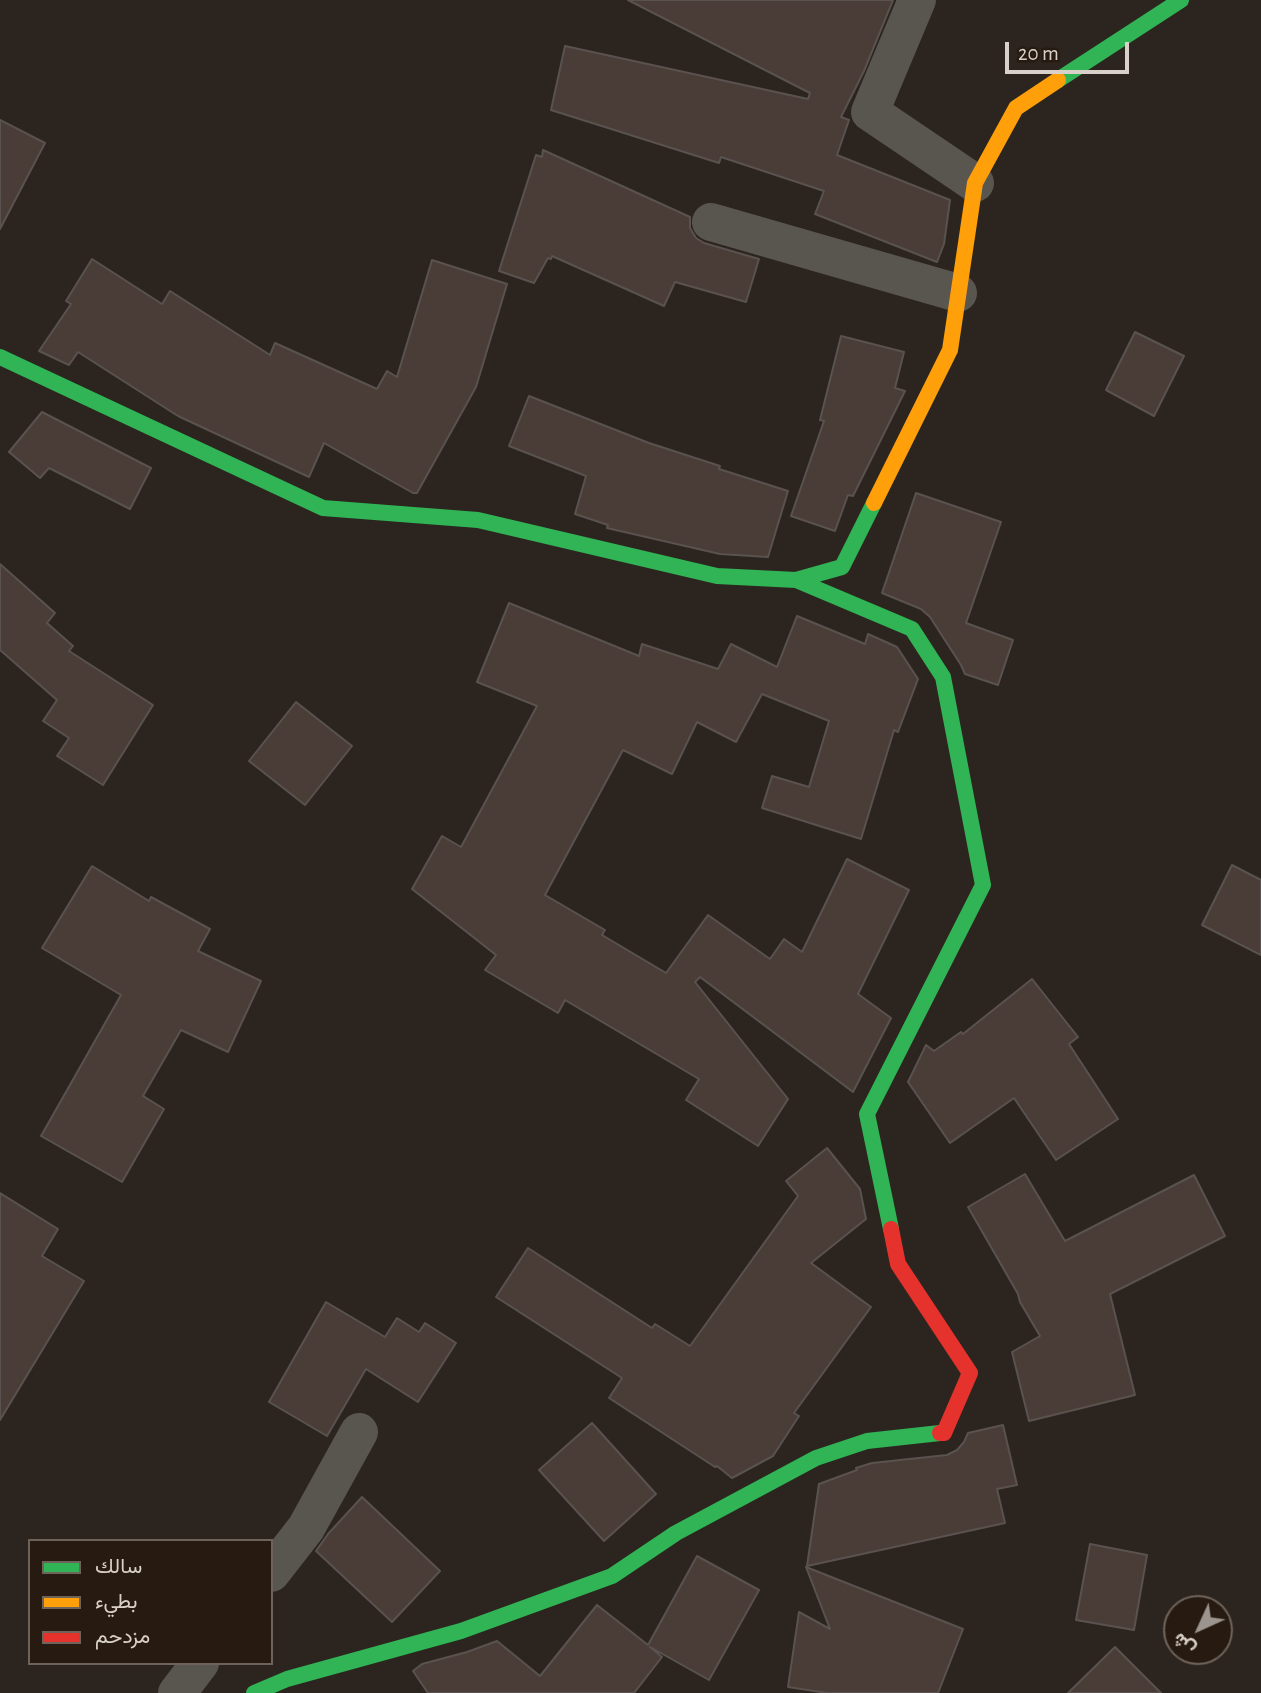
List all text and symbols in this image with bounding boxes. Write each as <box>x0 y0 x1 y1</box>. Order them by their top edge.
scale bar <box>1009 28 1133 72</box>
text: 20 m <box>1018 43 1059 64</box>
legend <box>28 1539 273 1665</box>
text: سالك <box>95 1556 142 1577</box>
text: بطيء <box>95 1591 138 1612</box>
north arrow <box>1163 1595 1233 1665</box>
text: مزدحم <box>95 1626 150 1647</box>
text: ش <box>1169 1629 1199 1659</box>

